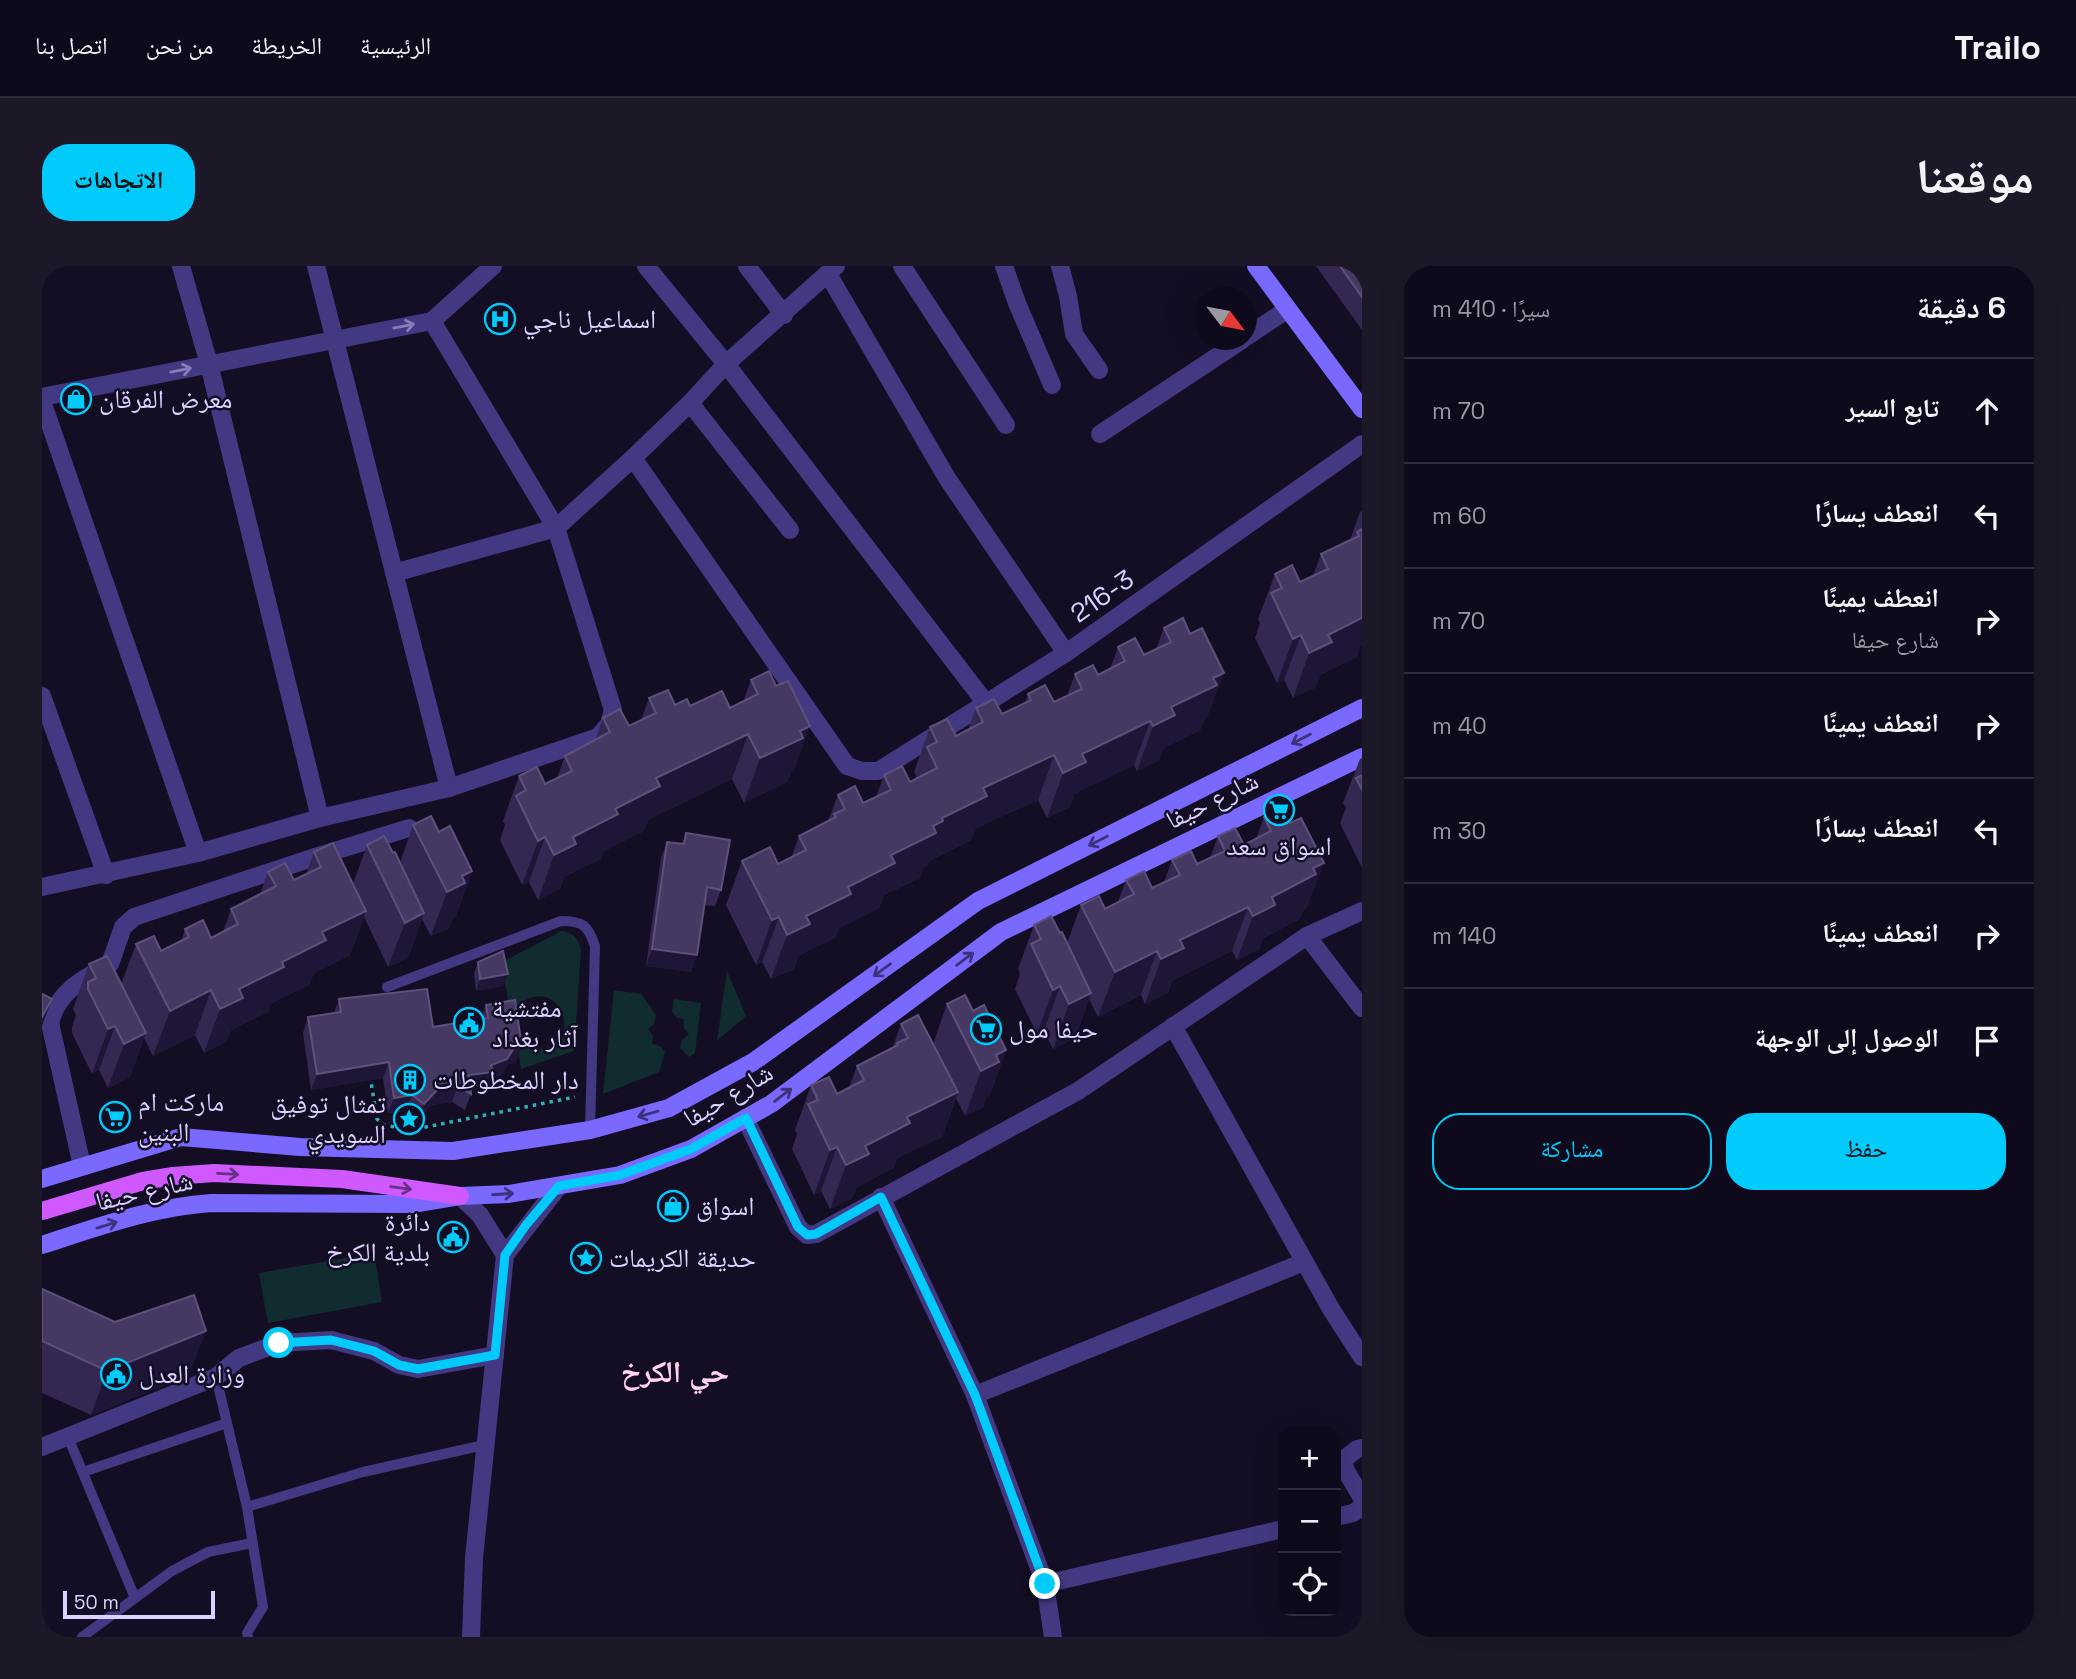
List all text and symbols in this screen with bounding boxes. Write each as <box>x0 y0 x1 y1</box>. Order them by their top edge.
text: Trailo <box>1954 27 2041 69</box>
text: اتصل بنا <box>35 30 108 61</box>
text: من نحن <box>146 30 213 61</box>
text: الخريطة <box>251 30 322 61</box>
text: الرئيسية <box>360 30 431 61</box>
button: الاتجاهات <box>42 144 195 221</box>
text: موقعنا <box>1916 145 2034 207</box>
north arrow <box>1194 287 1257 350</box>
text: 6 دقيقة <box>1917 288 2006 327</box>
text: سيرًا · 410 m <box>1432 294 1550 324</box>
hospital icon: اسماعيل ناجي <box>483 302 517 336</box>
place label: اسماعيل ناجي <box>523 302 656 340</box>
one-way arrow <box>392 319 415 332</box>
one-way arrow <box>169 362 192 376</box>
shop icon: معرض الفرقان <box>59 382 93 416</box>
place label: معرض الفرقان <box>99 382 232 416</box>
text: تابع السير <box>1846 391 1939 425</box>
icon: ahead <box>1968 392 2006 430</box>
text: 70 m <box>1432 396 1485 426</box>
text: انعطف يسارًا <box>1815 496 1939 530</box>
icon: left <box>1968 497 2006 535</box>
text: 60 m <box>1432 501 1487 531</box>
street label: 216-3 <box>1064 562 1140 630</box>
text: انعطف يمينًا <box>1822 581 1939 615</box>
icon: right <box>1968 602 2006 640</box>
text: 70 m <box>1432 606 1485 636</box>
text: شارع حيفا <box>1852 625 1939 655</box>
text: انعطف يمينًا <box>1822 706 1939 740</box>
icon: right <box>1968 707 2006 745</box>
text: 40 m <box>1432 711 1487 741</box>
one-way arrow <box>1291 733 1312 747</box>
street label: شارع حيفا <box>1160 763 1264 837</box>
supermarket icon: اسواق سعد <box>1262 793 1296 827</box>
text: انعطف يسارًا <box>1815 811 1939 845</box>
icon: left <box>1968 812 2006 850</box>
text: 30 m <box>1432 816 1486 846</box>
place label: اسواق سعد <box>1226 829 1332 863</box>
one-way arrow <box>1088 834 1108 848</box>
text: انعطف يمينًا <box>1822 916 1939 950</box>
icon: right <box>1968 917 2006 955</box>
text: 140 m <box>1432 921 1496 951</box>
one-way arrow <box>955 952 974 966</box>
one-way arrow <box>873 962 892 977</box>
place label: مفتشية آثار بغداد <box>492 991 579 1055</box>
public building icon: مفتشية آثار بغداد <box>452 1006 486 1040</box>
supermarket icon: حيفا مول <box>969 1012 1003 1046</box>
place label: حيفا مول <box>1009 1012 1098 1046</box>
text: الوصول إلى الوجهة <box>1755 1021 1939 1055</box>
icon: arrive <box>1968 1022 2006 1060</box>
street label: شارع حيفا <box>677 1055 779 1135</box>
building icon: دار المخطوطات <box>393 1063 427 1097</box>
place label: دار المخطوطات <box>433 1063 579 1097</box>
place label: ماركت ام البنين <box>138 1085 224 1149</box>
place label: تمثال توفيق السويدي <box>270 1087 386 1155</box>
one-way arrow <box>773 1088 792 1102</box>
supermarket icon: ماركت ام البنين <box>98 1100 132 1134</box>
place icon: تمثال توفيق السويدي <box>392 1102 426 1136</box>
one-way arrow <box>637 1108 659 1121</box>
button: مشاركة <box>1432 1113 1712 1190</box>
button: حفظ <box>1726 1113 2006 1190</box>
street label: شارع حيفا <box>92 1163 196 1219</box>
one-way arrow <box>216 1167 239 1180</box>
one-way arrow <box>389 1182 412 1195</box>
one-way arrow <box>491 1187 514 1200</box>
shop icon: اسواق <box>656 1189 690 1223</box>
place label: اسواق <box>696 1189 754 1223</box>
place label: دائرة بلدية الكرخ <box>326 1205 430 1269</box>
one-way arrow <box>96 1217 118 1230</box>
public building icon: دائرة بلدية الكرخ <box>436 1220 470 1254</box>
place icon: حديقة الكريمات <box>569 1241 603 1275</box>
place label: حديقة الكريمات <box>609 1241 756 1275</box>
route start <box>263 1327 294 1358</box>
district label: حي الكرخ <box>621 1352 729 1395</box>
public building icon: وزارة العدل <box>99 1357 133 1391</box>
place label: وزارة العدل <box>139 1357 245 1391</box>
map controls <box>1278 1427 1341 1616</box>
button: + <box>1278 1427 1341 1490</box>
button: − <box>1278 1490 1341 1553</box>
button: locate <box>1278 1553 1341 1616</box>
route end <box>1029 1568 1060 1599</box>
scale bar <box>63 1588 215 1620</box>
text: 50 m <box>74 1590 119 1615</box>

